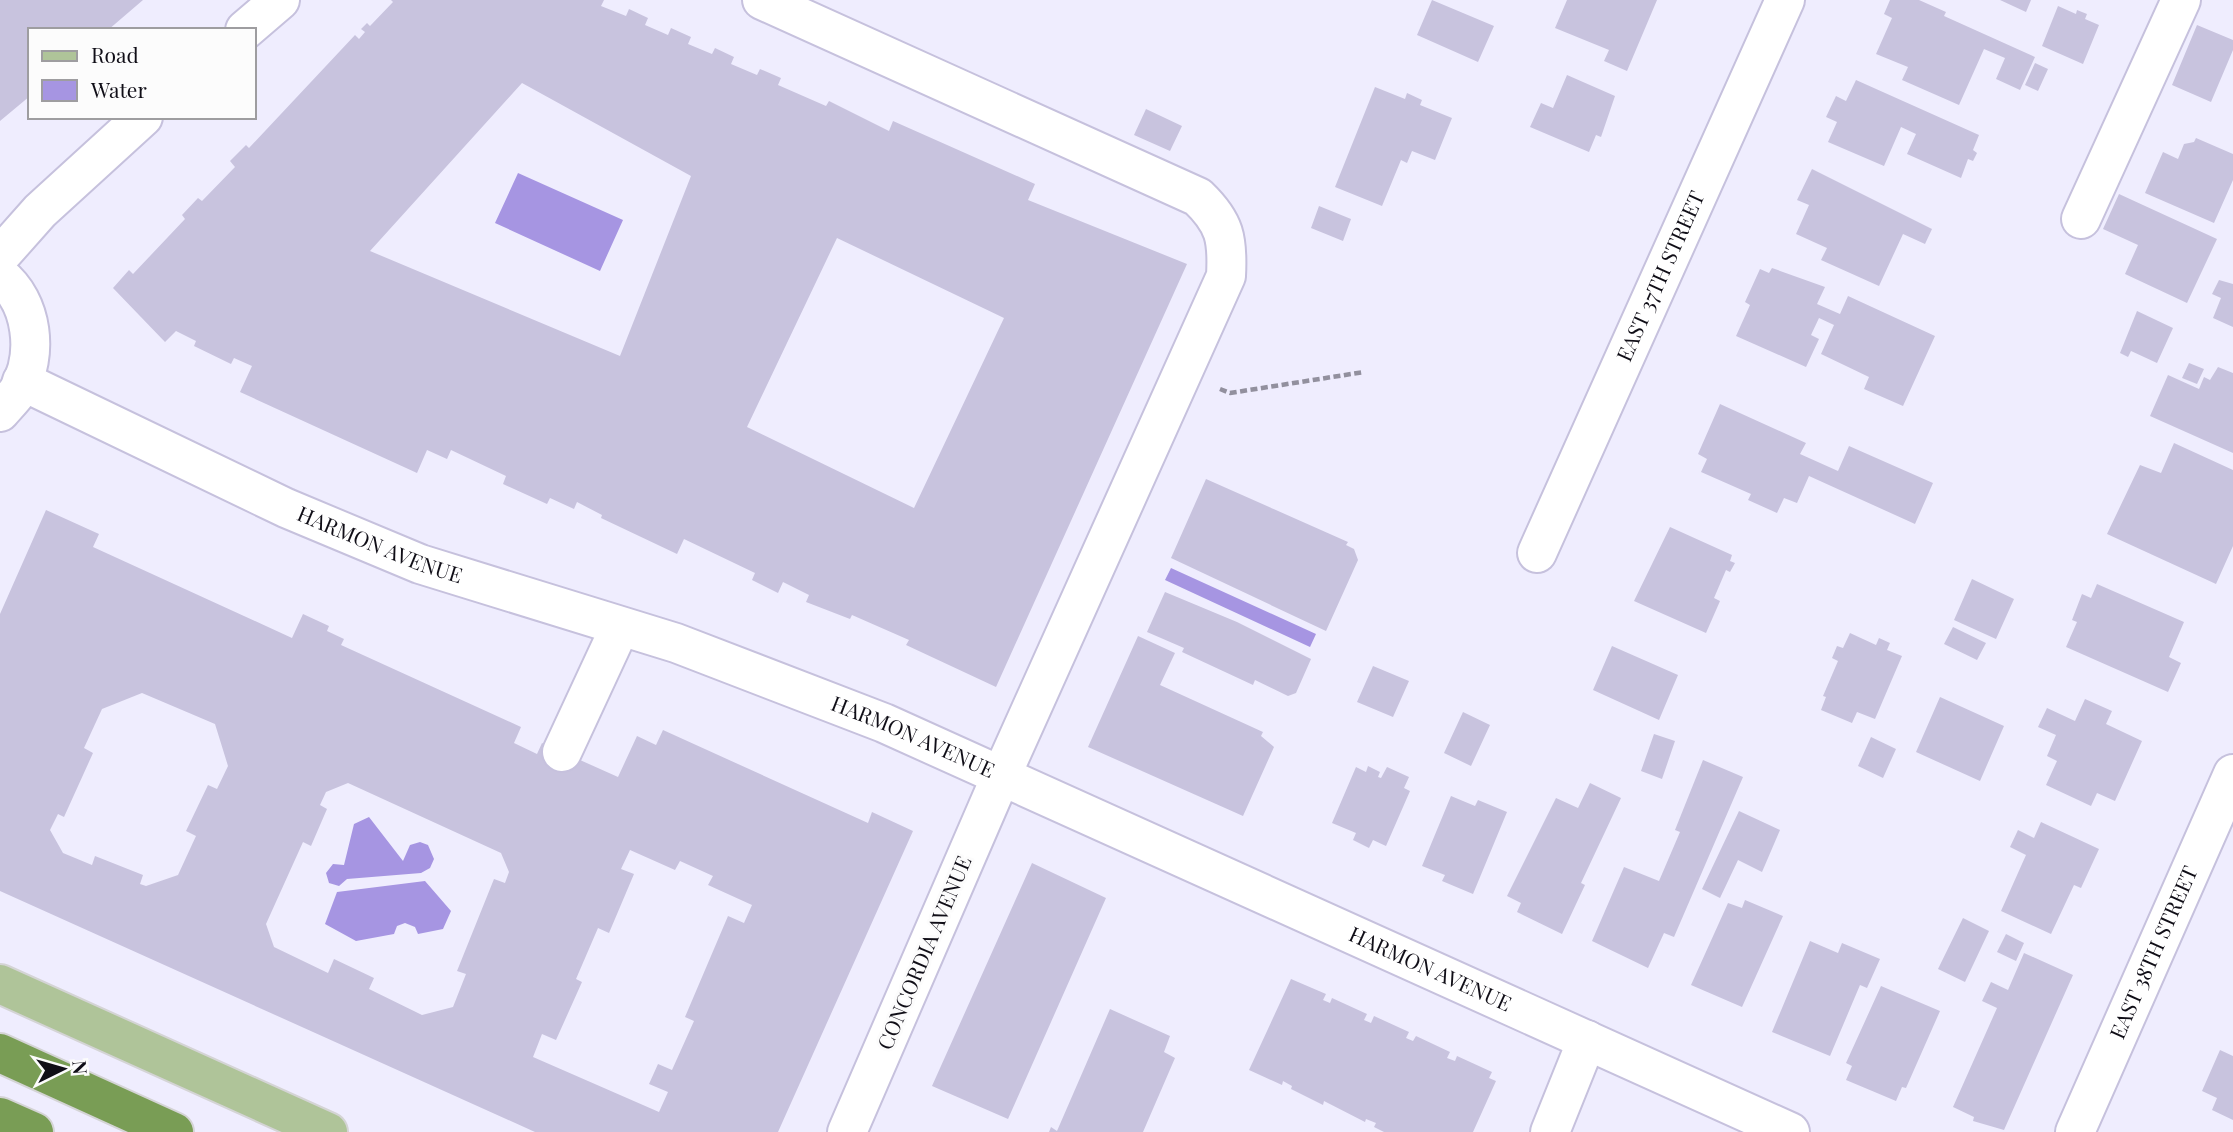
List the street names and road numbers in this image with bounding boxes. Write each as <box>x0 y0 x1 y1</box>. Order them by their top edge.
street label: EAST 37TH STREET <box>1609 186 1710 365</box>
street label: HARMON AVENUE <box>294 498 466 588</box>
street label: HARMON AVENUE <box>828 688 1000 783</box>
street label: CONCORDIA AVENUE <box>870 851 977 1053</box>
street label: EAST 38TH STREET <box>2102 861 2203 1043</box>
street label: HARMON AVENUE <box>1345 919 1516 1016</box>

